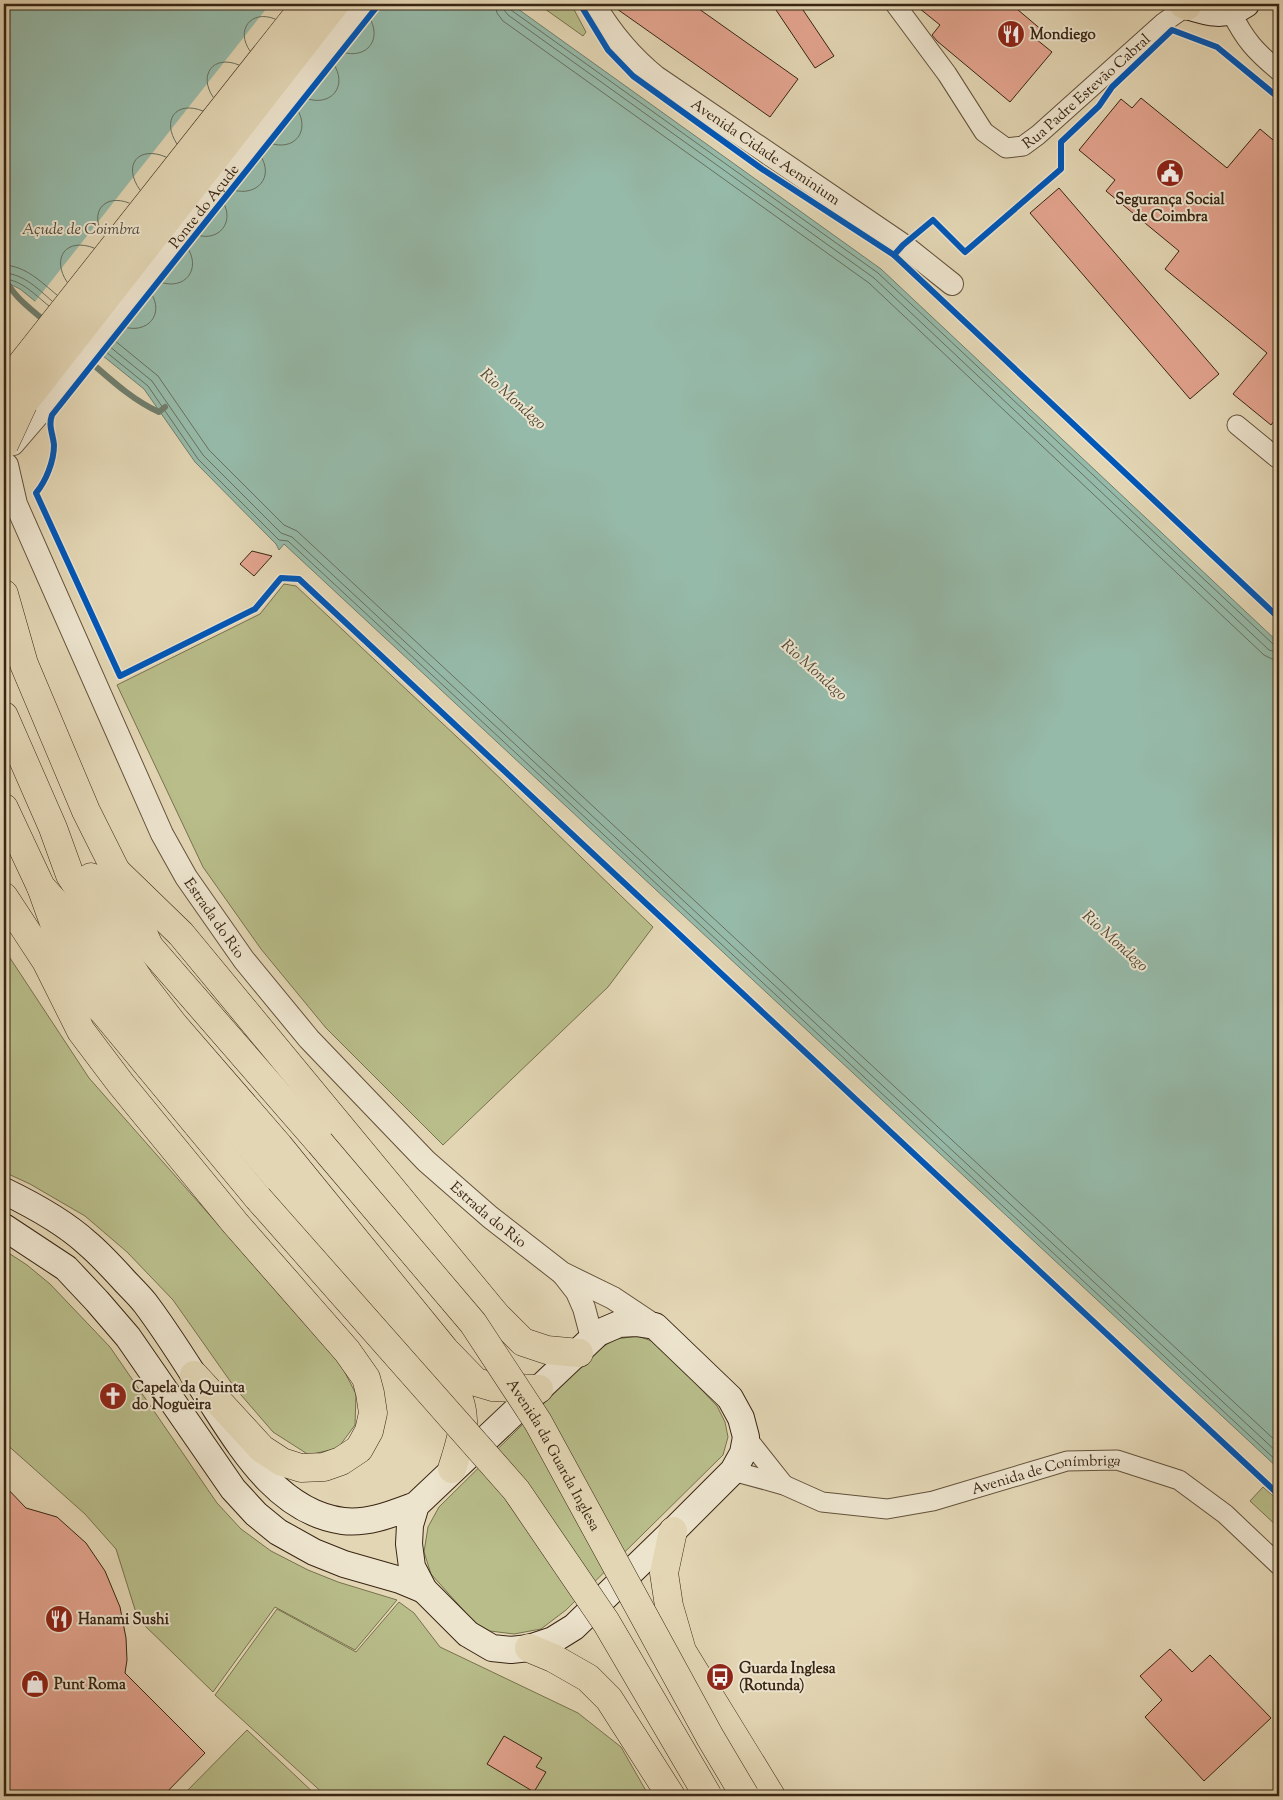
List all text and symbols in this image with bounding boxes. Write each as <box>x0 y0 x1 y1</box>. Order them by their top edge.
restaurant icon: Mondiego <box>996 19 1026 49</box>
place label: Mondiego <box>1030 25 1096 46</box>
street label: Rua Padre Estevão Cabral <box>1019 30 1156 155</box>
street label: Avenida Cidade Aeminium <box>686 95 844 212</box>
public building icon: Segurança Social de Coimbra <box>1155 158 1185 188</box>
street label: Ponte do Açude <box>165 161 245 254</box>
place label: Segurança Social de Coimbra <box>1115 190 1225 228</box>
water label: Açude de Coimbra <box>22 219 140 242</box>
water label: Rio Mondego <box>474 364 551 436</box>
water label: Rio Mondego <box>775 635 852 707</box>
street label: Estrada do Rio <box>178 874 249 963</box>
water label: Rio Mondego <box>1076 906 1153 978</box>
street label: Estrada do Rio <box>445 1177 530 1254</box>
street label: Avenida da Guarda Inglesa <box>500 1375 605 1536</box>
place label: Capela da Quinta do Nogueira <box>132 1378 245 1416</box>
church icon: Capela da Quinta do Nogueira <box>98 1381 128 1411</box>
street label: Avenida de Conímbriga <box>969 1451 1124 1501</box>
restaurant icon: Hanami Sushi <box>44 1604 74 1634</box>
place label: Hanami Sushi <box>78 1610 170 1631</box>
place label: Guarda Inglesa (Rotunda) <box>739 1659 836 1697</box>
bus stop icon: Guarda Inglesa (Rotunda) <box>705 1662 735 1692</box>
shop icon: Punt Roma <box>20 1669 50 1699</box>
place label: Punt Roma <box>54 1675 126 1696</box>

